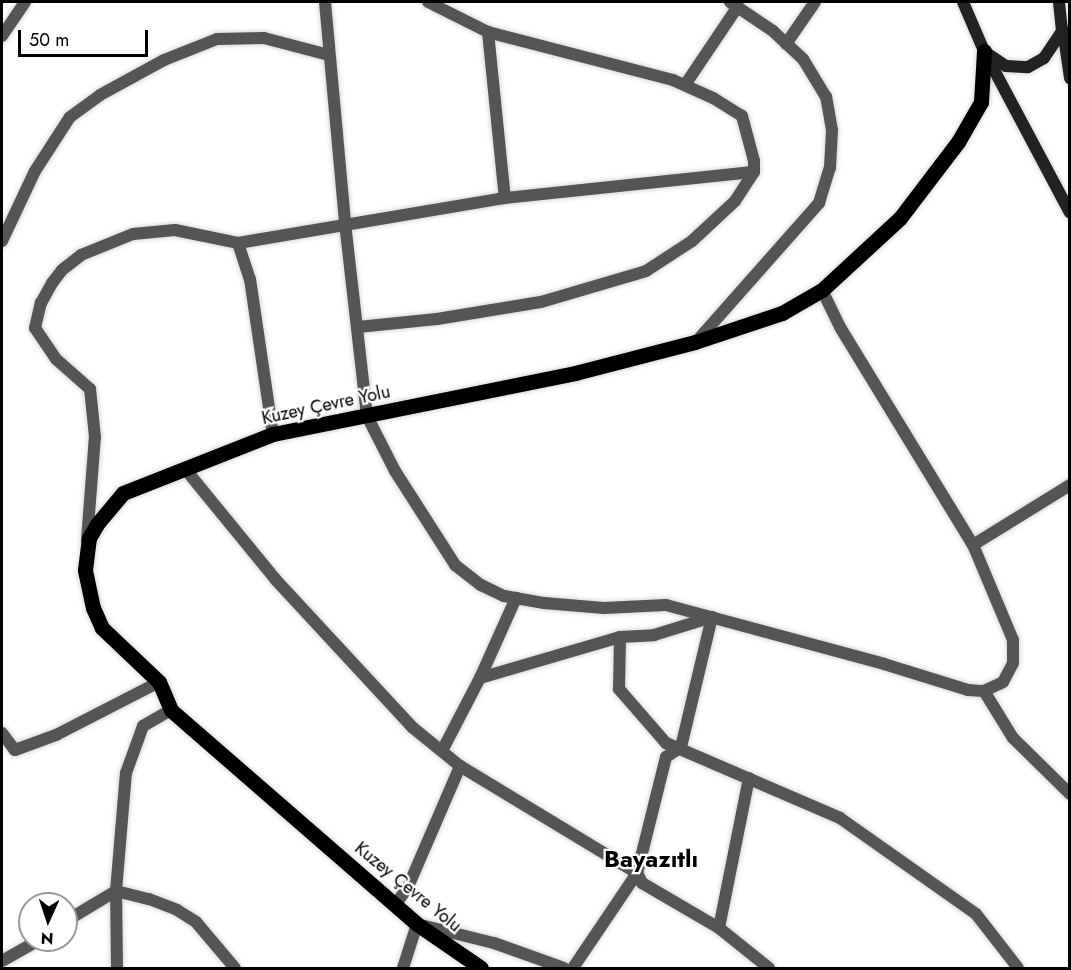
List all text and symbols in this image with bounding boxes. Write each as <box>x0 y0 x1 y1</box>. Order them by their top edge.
scale bar <box>21 18 152 56</box>
text: 50 m <box>29 27 69 53</box>
street label: Kuzey Çevre Yolu <box>260 381 392 429</box>
street label: Kuzey Çevre Yolu <box>350 837 466 937</box>
district label: Bayazıtlı <box>604 845 698 873</box>
north arrow <box>18 892 78 952</box>
text: N <box>40 927 54 950</box>

